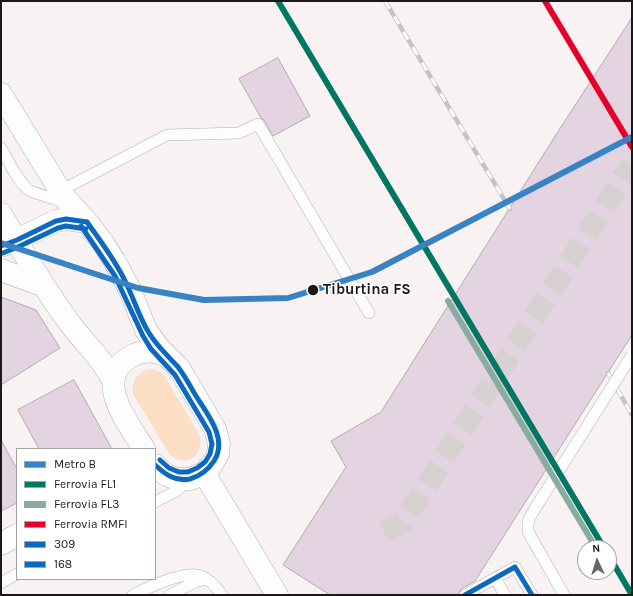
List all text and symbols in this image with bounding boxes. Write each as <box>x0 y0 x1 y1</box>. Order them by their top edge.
place label: Tiburtina FS <box>323 281 411 299</box>
marker: Tiburtina FS <box>306 283 320 297</box>
legend <box>16 448 156 580</box>
text: Metro B <box>54 457 96 471</box>
text: Ferrovia FL1 <box>54 477 116 491</box>
text: Ferrovia FL3 <box>54 497 119 511</box>
text: Ferrovia RMFI <box>54 517 128 531</box>
text: 309 <box>54 537 75 551</box>
north arrow <box>577 540 617 580</box>
text: N <box>592 542 601 555</box>
text: 168 <box>54 557 72 571</box>

